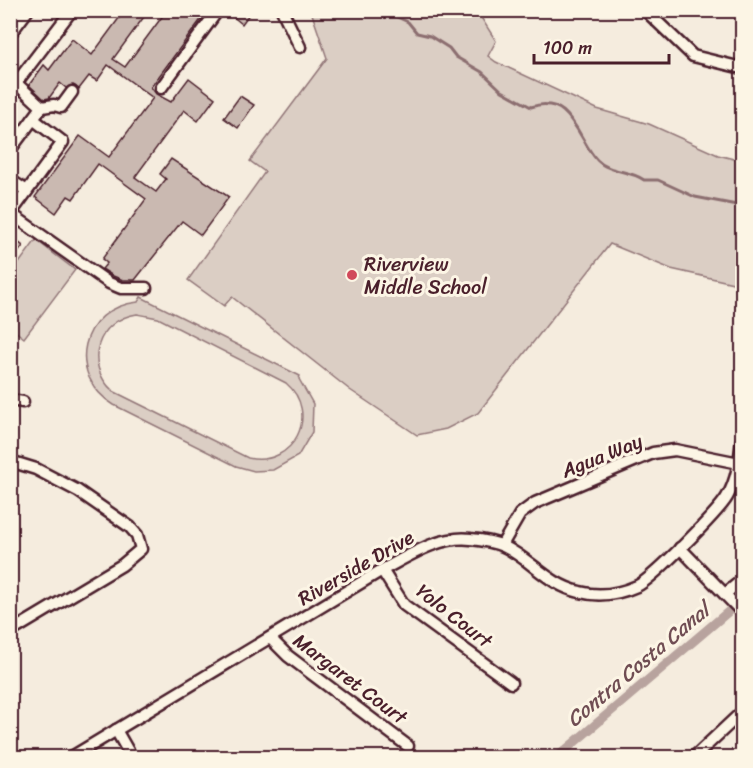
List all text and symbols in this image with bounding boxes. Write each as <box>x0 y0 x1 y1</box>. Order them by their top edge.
scale bar <box>534 27 669 65</box>
text: 100 m <box>543 32 592 64</box>
place label: Riverview Middle School <box>364 247 487 305</box>
marker: Riverview Middle School <box>345 268 359 282</box>
street label: Agua Way <box>555 424 649 489</box>
street label: Riverside Drive <box>291 520 421 616</box>
street label: Yolo Court <box>408 575 501 658</box>
water label: Contra Costa Canal <box>557 590 723 737</box>
street label: Margaret Court <box>285 624 416 734</box>

